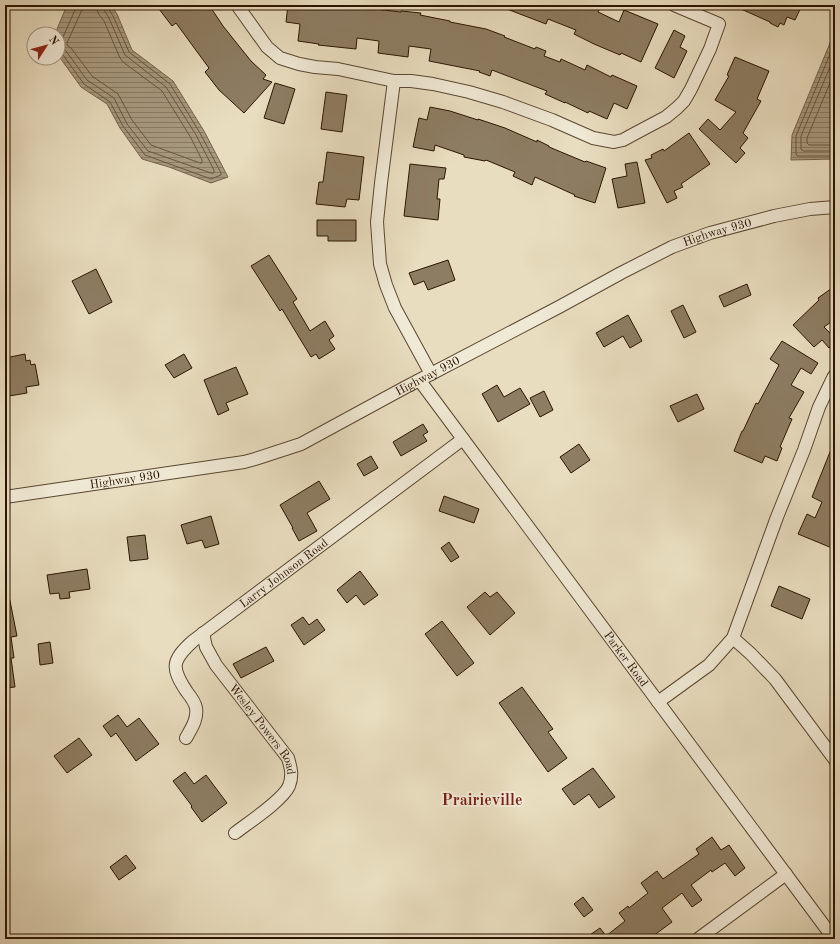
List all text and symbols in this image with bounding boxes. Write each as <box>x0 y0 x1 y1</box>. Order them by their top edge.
north arrow <box>26 26 66 66</box>
text: N <box>46 34 60 48</box>
street label: Highway 930 <box>682 217 753 249</box>
street label: Highway 930 <box>394 355 462 399</box>
street label: Highway 930 <box>89 469 161 492</box>
street label: Larry Johnson Road <box>238 537 331 611</box>
street label: Parker Road <box>601 630 650 689</box>
street label: Wesley Powers Road <box>226 682 296 775</box>
district label: Prairieville <box>442 793 522 809</box>

